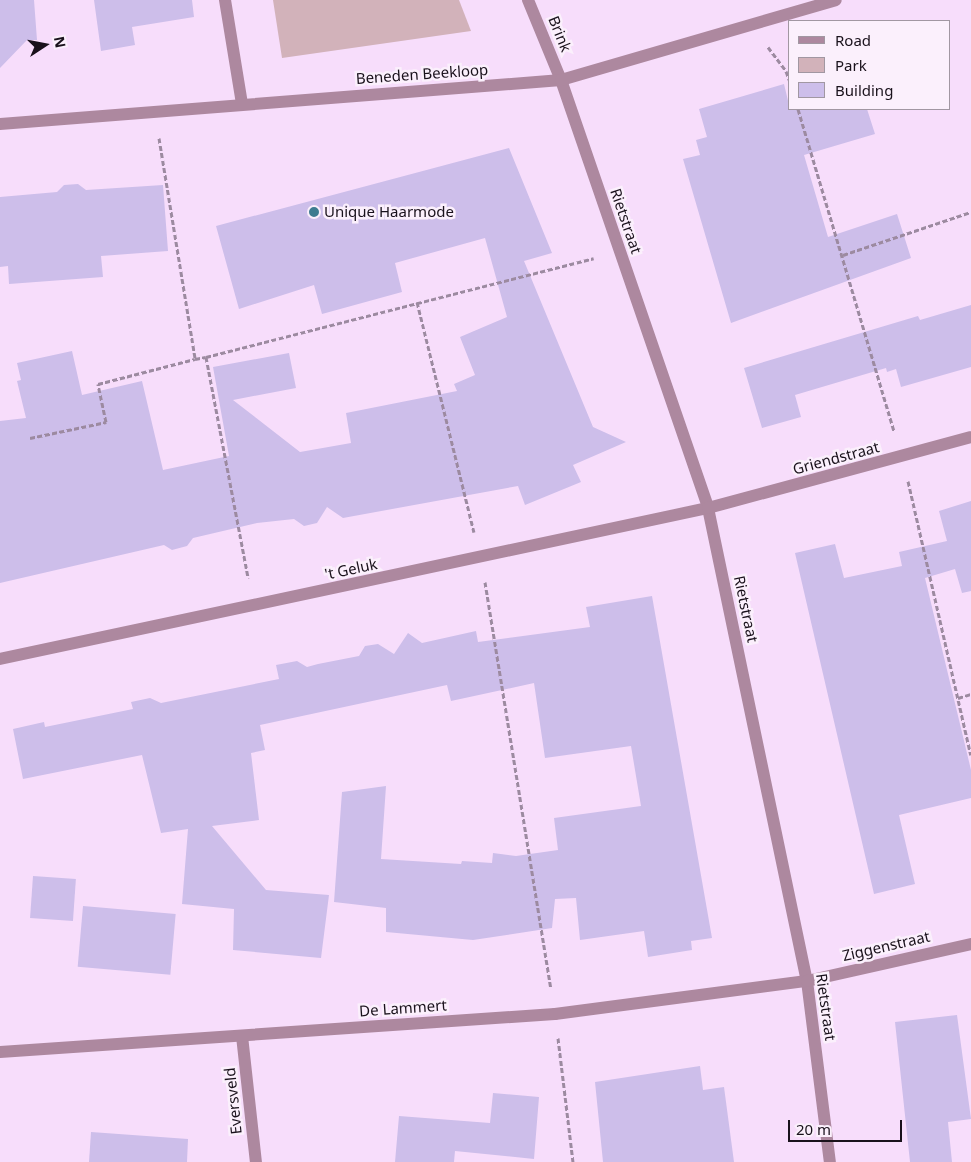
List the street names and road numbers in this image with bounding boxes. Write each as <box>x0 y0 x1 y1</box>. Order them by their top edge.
street label: Brink <box>545 13 575 55</box>
street label: Beneden Beekloop <box>355 60 489 88</box>
street label: Rietstraat <box>606 186 646 256</box>
street label: Griendstraat <box>791 438 881 478</box>
street label: 't Geluk <box>323 555 379 583</box>
street label: Rietstraat <box>730 574 762 644</box>
street label: Ziggenstraat <box>840 927 932 965</box>
street label: Rietstraat <box>812 972 840 1042</box>
street label: De Lammert <box>359 996 447 1020</box>
street label: Eversveld <box>221 1067 245 1135</box>

